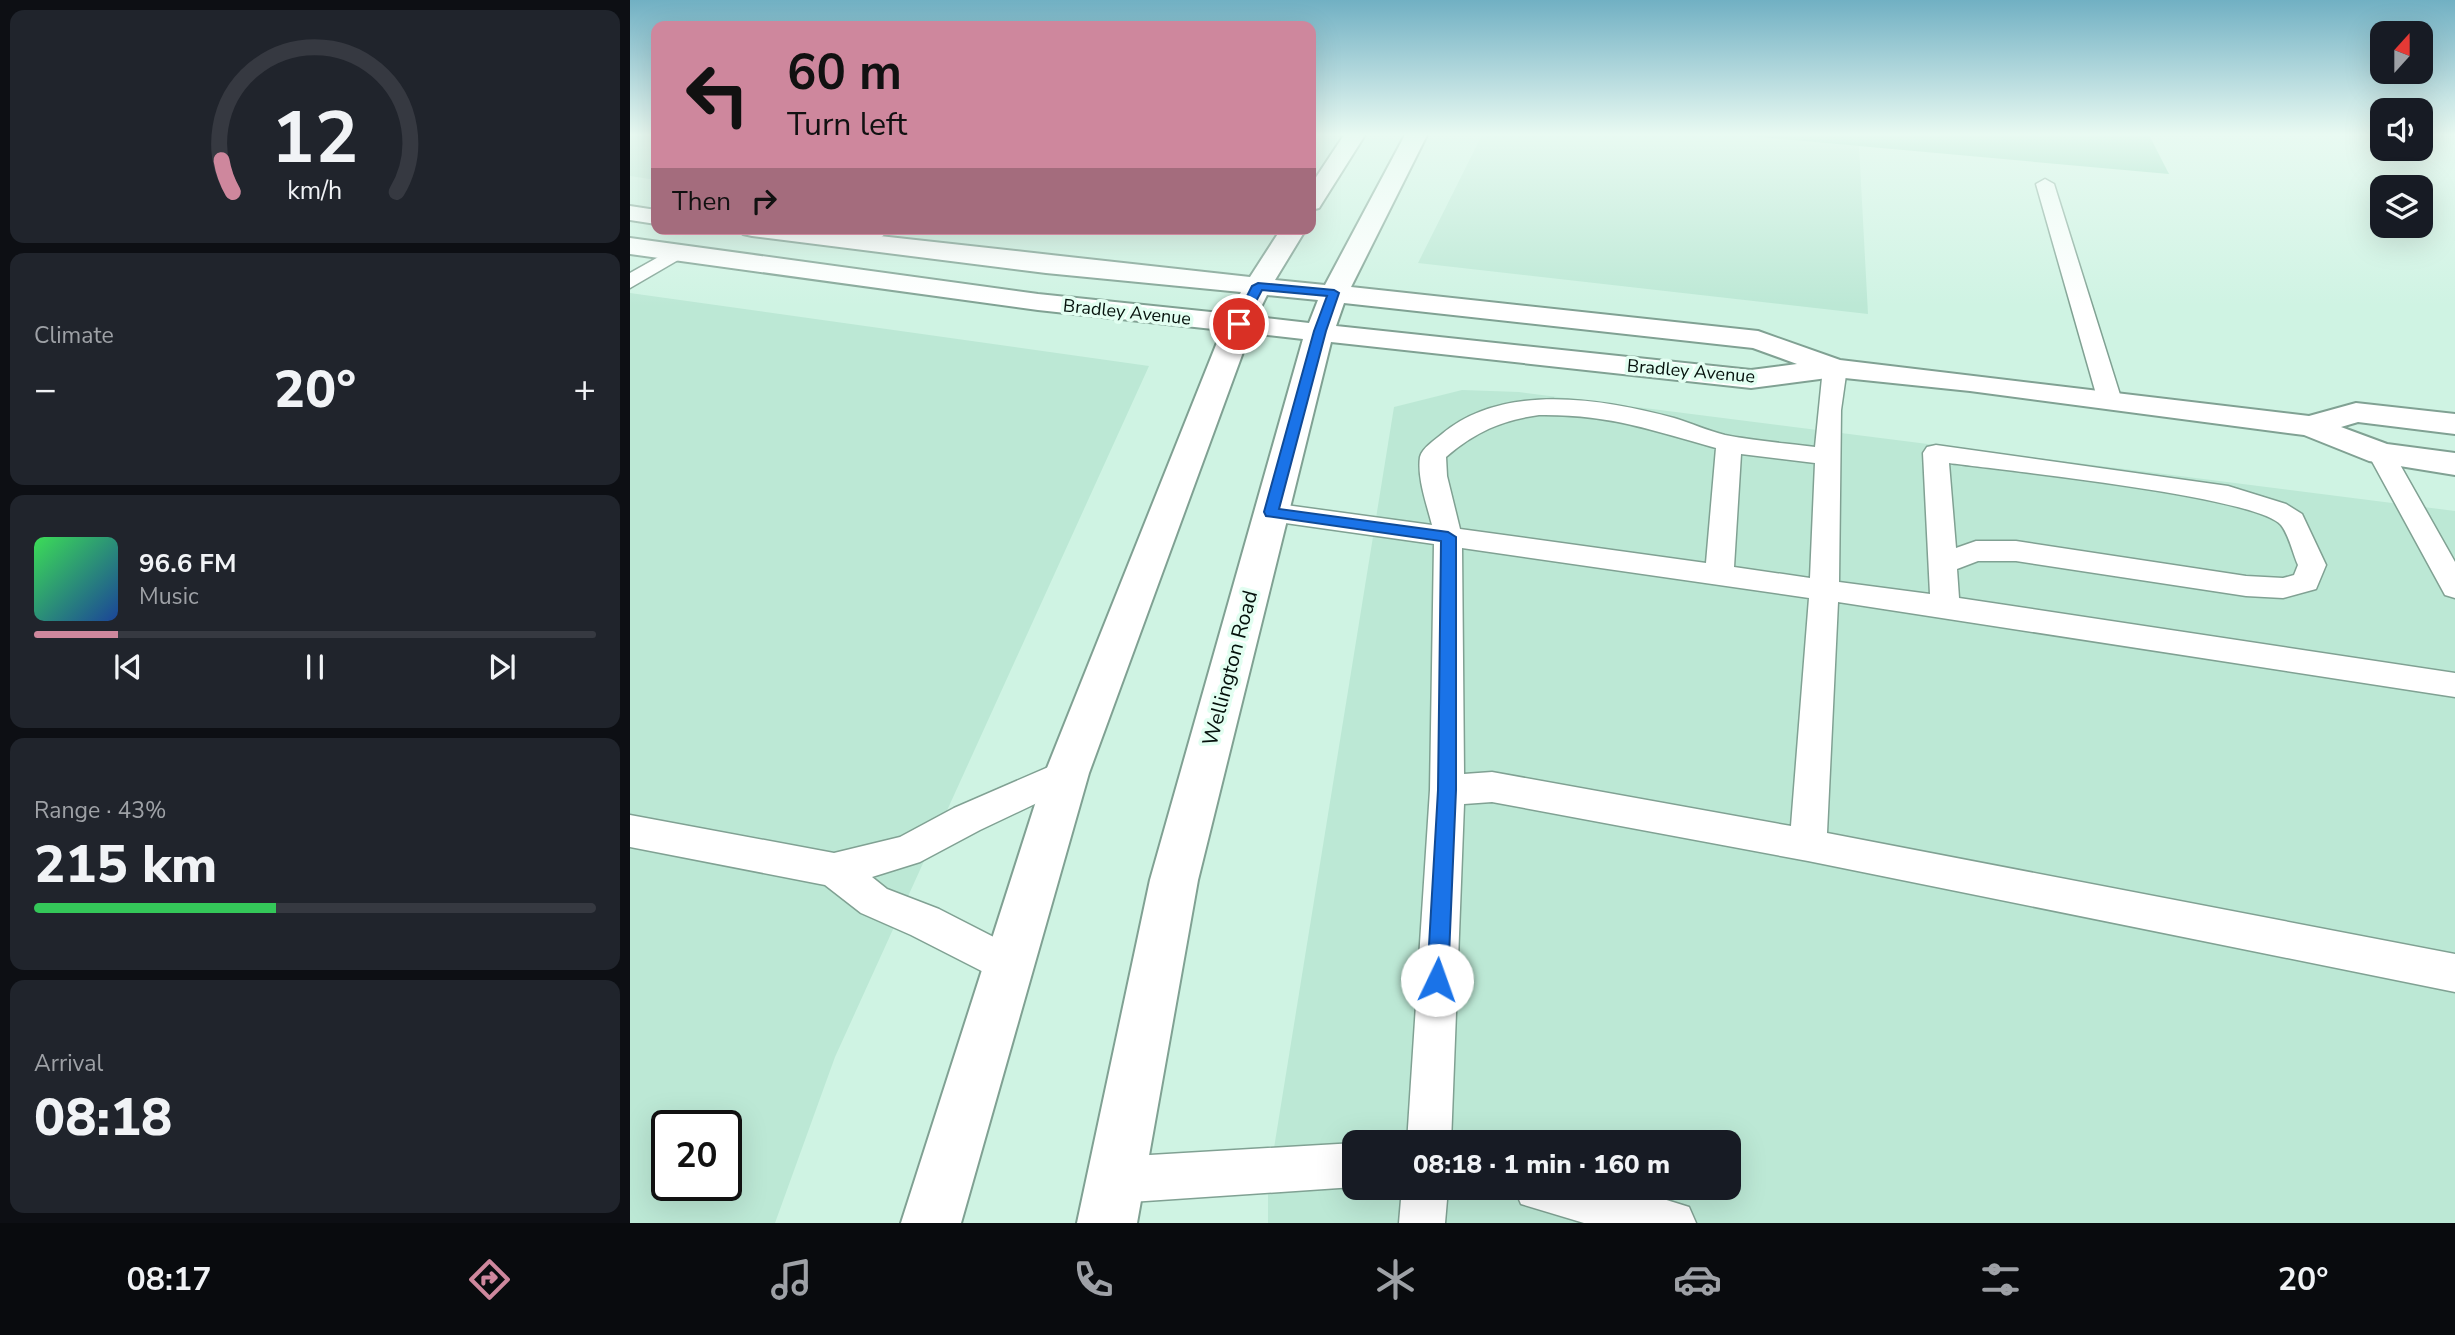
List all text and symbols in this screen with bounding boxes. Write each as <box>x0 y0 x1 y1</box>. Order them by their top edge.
north arrow <box>2370 21 2432 84</box>
map controls <box>2370 21 2433 238</box>
text: 60 m <box>787 39 902 106</box>
icon: left <box>672 49 763 140</box>
text: 12 <box>271 89 359 189</box>
button: sound <box>2370 98 2433 161</box>
text: Turn left <box>787 103 907 146</box>
text: km/h <box>287 174 343 208</box>
button: layers <box>2370 175 2433 238</box>
icon: right <box>745 182 783 220</box>
text: Then <box>672 184 731 219</box>
street label: Bradley Avenue <box>1062 293 1192 331</box>
pin <box>1209 294 1269 354</box>
icon: arrive <box>1220 305 1258 343</box>
text: Climate <box>34 320 114 351</box>
street label: Bradley Avenue <box>1626 353 1756 389</box>
text: 20° <box>274 354 356 425</box>
text: − <box>34 364 57 415</box>
text: + <box>573 364 596 415</box>
text: 96.6 FM <box>139 546 236 581</box>
text: Music <box>139 581 199 612</box>
street label: Wellington Road <box>1196 587 1264 749</box>
icon: previous <box>109 648 147 686</box>
icon: pause <box>296 648 334 686</box>
icon: next <box>483 648 521 686</box>
text: Range · 43% <box>34 795 166 826</box>
text: 215 km <box>34 829 217 900</box>
position arrow <box>1400 943 1474 1017</box>
text: Arrival <box>34 1048 103 1079</box>
text: 08:18 <box>34 1082 172 1153</box>
speed limit sign: 20 <box>651 1110 742 1201</box>
text: 08:18 · 1 min · 160 m <box>1413 1147 1670 1182</box>
icon: directions <box>465 1255 514 1304</box>
icon: music <box>767 1255 816 1304</box>
icon: phone <box>1069 1255 1118 1304</box>
icon: climate <box>1371 1255 1420 1304</box>
icon: car <box>1673 1255 1722 1304</box>
icon: filters <box>1976 1255 2025 1304</box>
text: 08:17 <box>127 1258 211 1301</box>
text: 20° <box>2278 1258 2328 1301</box>

